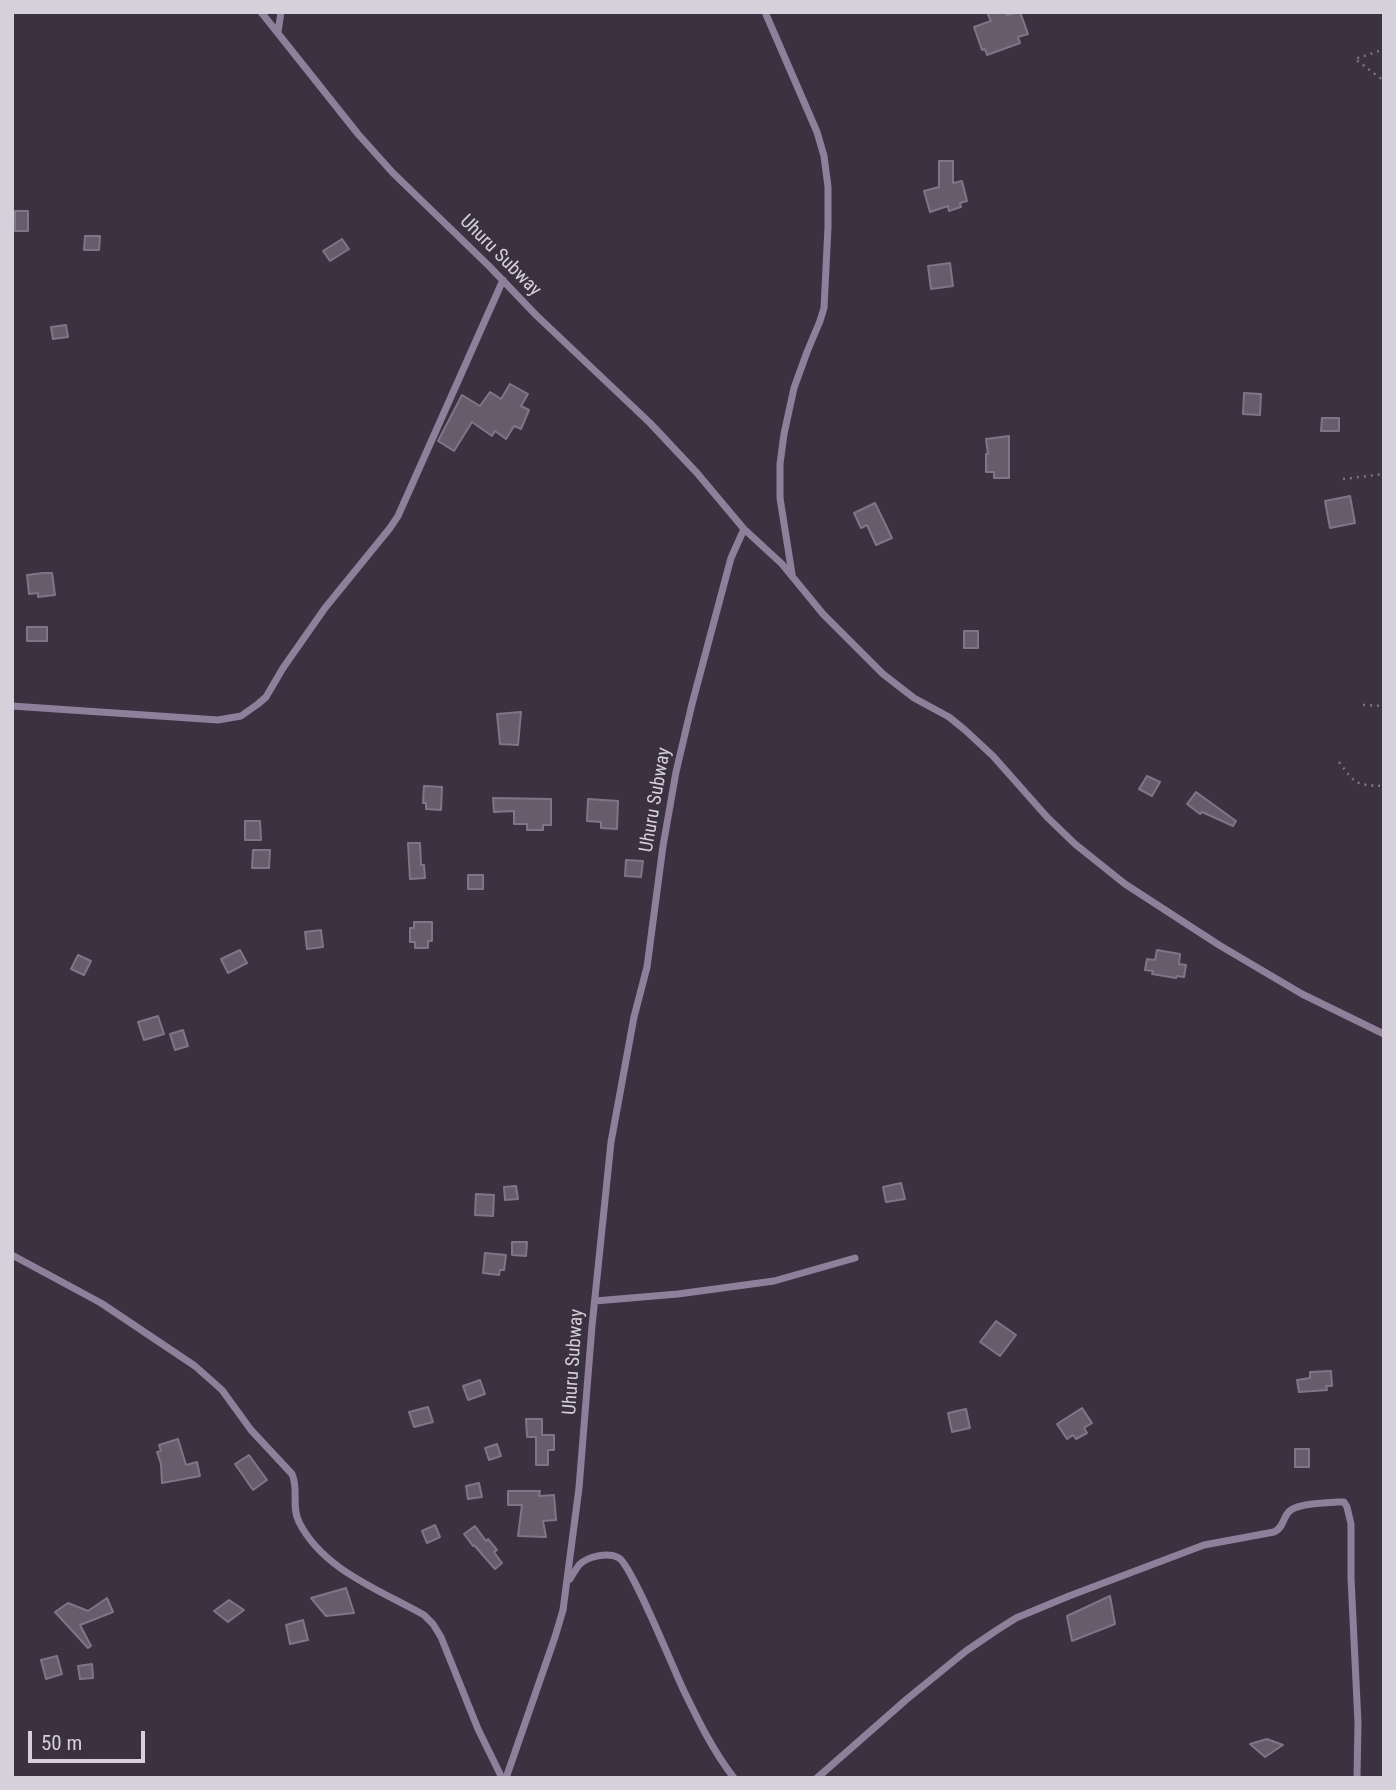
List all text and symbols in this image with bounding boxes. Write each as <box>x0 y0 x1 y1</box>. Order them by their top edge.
street label: Uhuru Subway <box>454 210 546 302</box>
street label: Uhuru Subway <box>636 746 676 854</box>
street label: Uhuru Subway <box>559 1308 589 1416</box>
scale bar <box>32 1716 149 1760</box>
text: 50 m <box>41 1731 82 1755</box>

